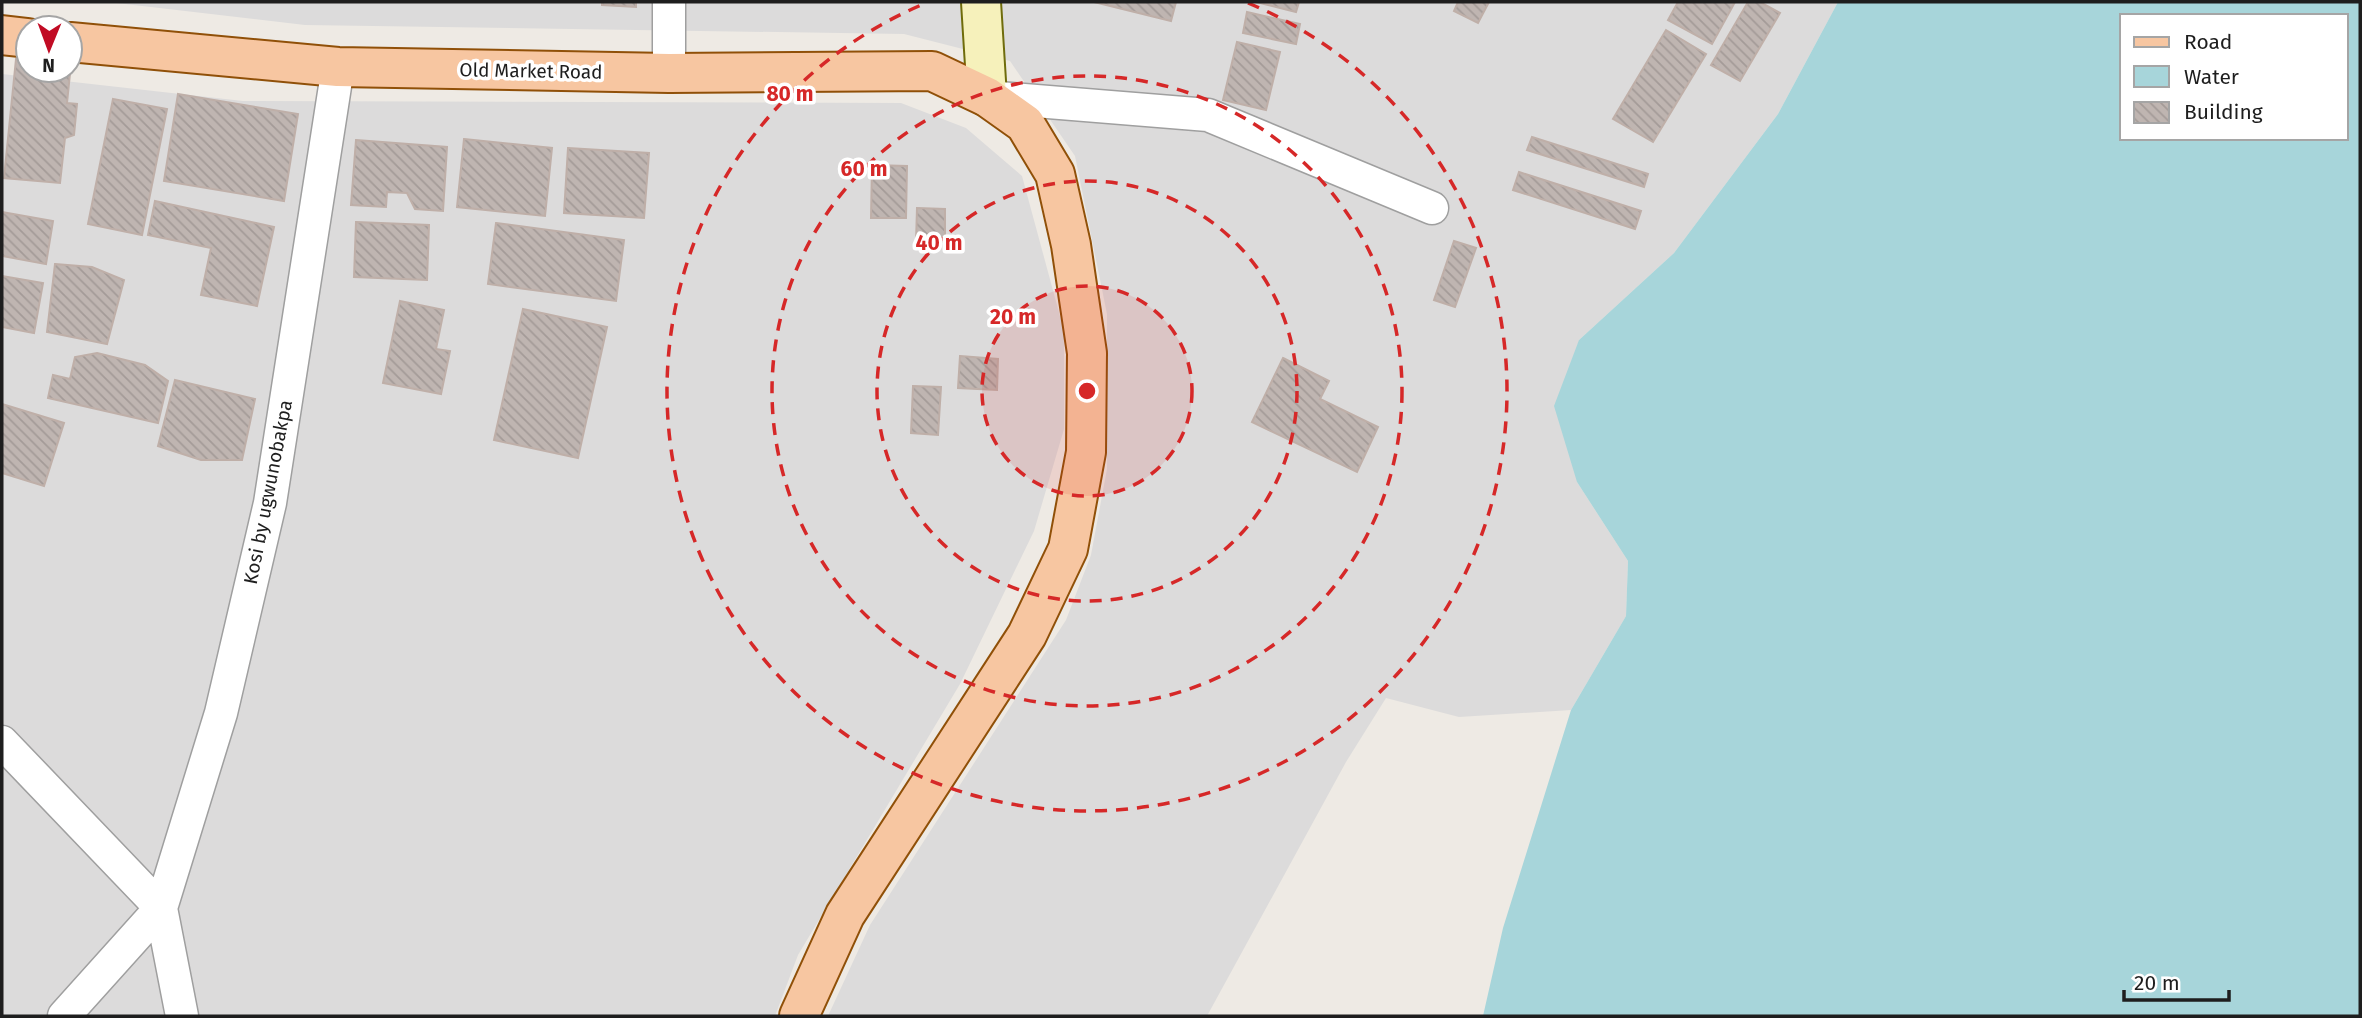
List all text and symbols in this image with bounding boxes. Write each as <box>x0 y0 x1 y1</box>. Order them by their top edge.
north arrow <box>14 14 84 84</box>
legend <box>2120 14 2348 140</box>
text: Road <box>2184 29 2232 55</box>
text: N <box>42 54 55 77</box>
street label: Old Market Road <box>459 58 603 84</box>
text: Water <box>2184 64 2239 90</box>
text: 80 m <box>766 81 814 107</box>
text: Building <box>2184 99 2263 125</box>
text: 60 m <box>841 156 887 182</box>
text: 40 m <box>916 230 962 256</box>
text: 20 m <box>990 304 1036 330</box>
centre of rings <box>1075 379 1099 403</box>
street label: Kosi by ugwunobakpa <box>239 398 297 586</box>
scale bar <box>2124 958 2229 1002</box>
text: 20 m <box>2134 970 2180 996</box>

